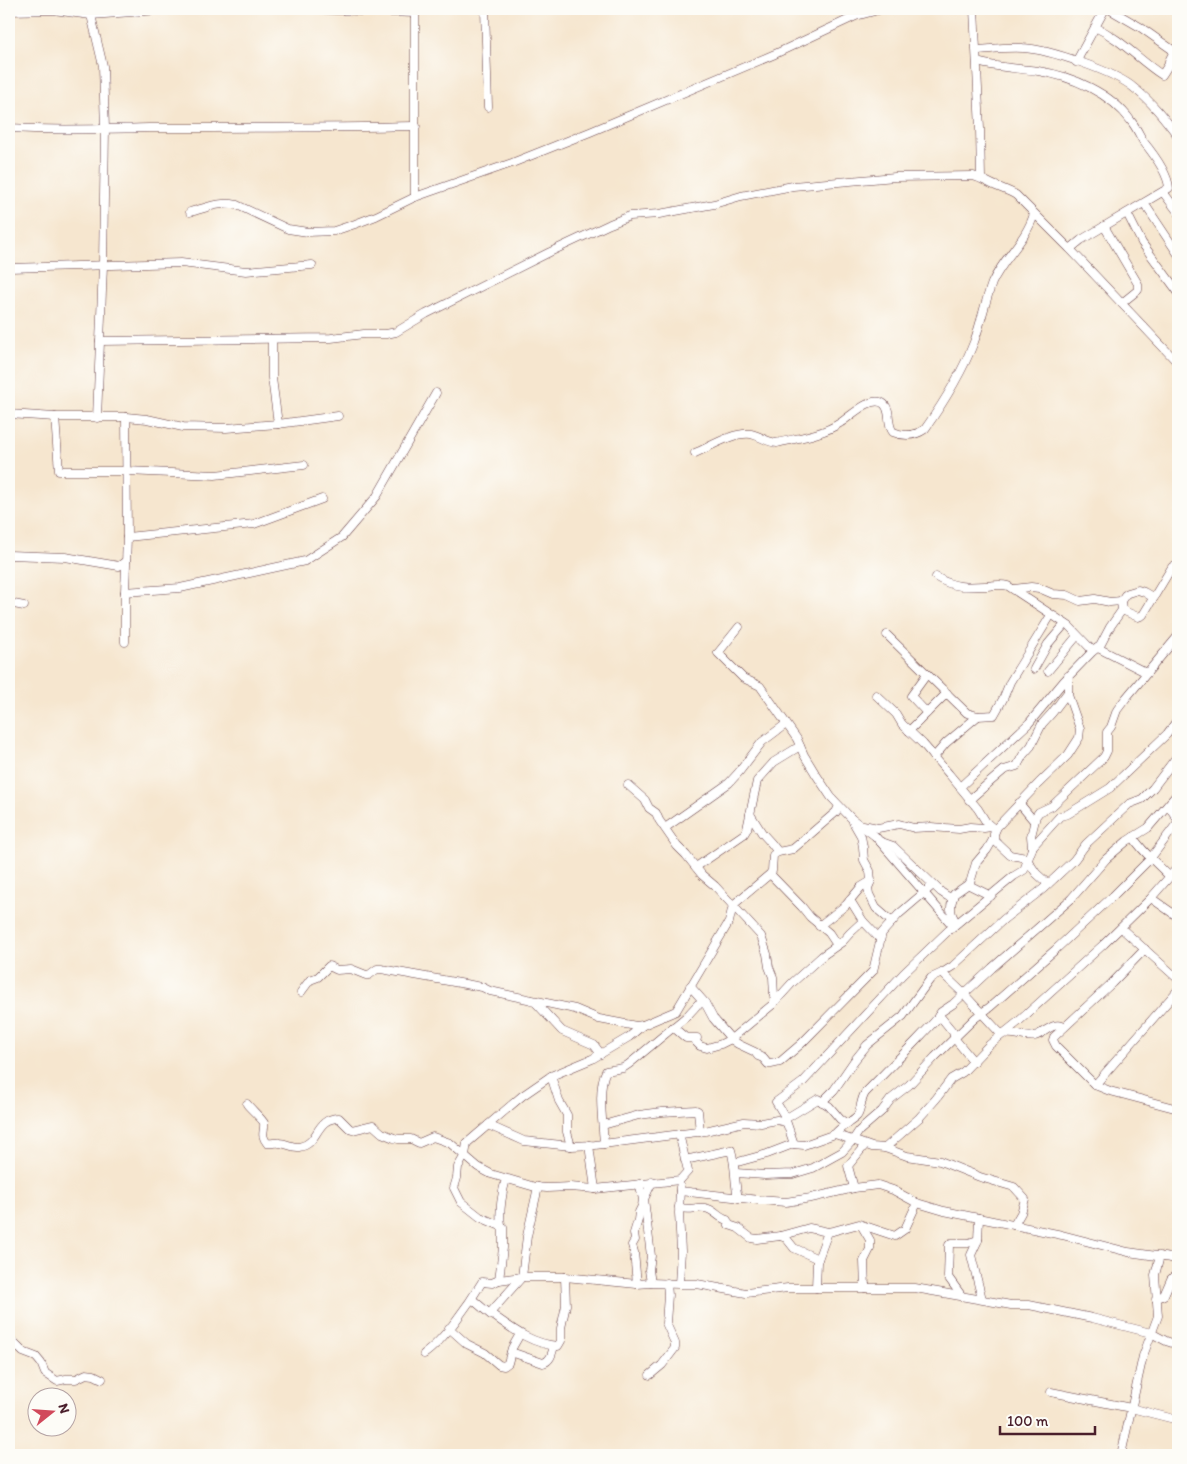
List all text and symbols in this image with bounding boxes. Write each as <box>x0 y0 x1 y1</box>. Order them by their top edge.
north arrow <box>28 1386 78 1436</box>
text: N <box>54 1401 73 1415</box>
scale bar <box>1000 1404 1094 1436</box>
text: 100 m <box>1007 1412 1049 1430</box>

